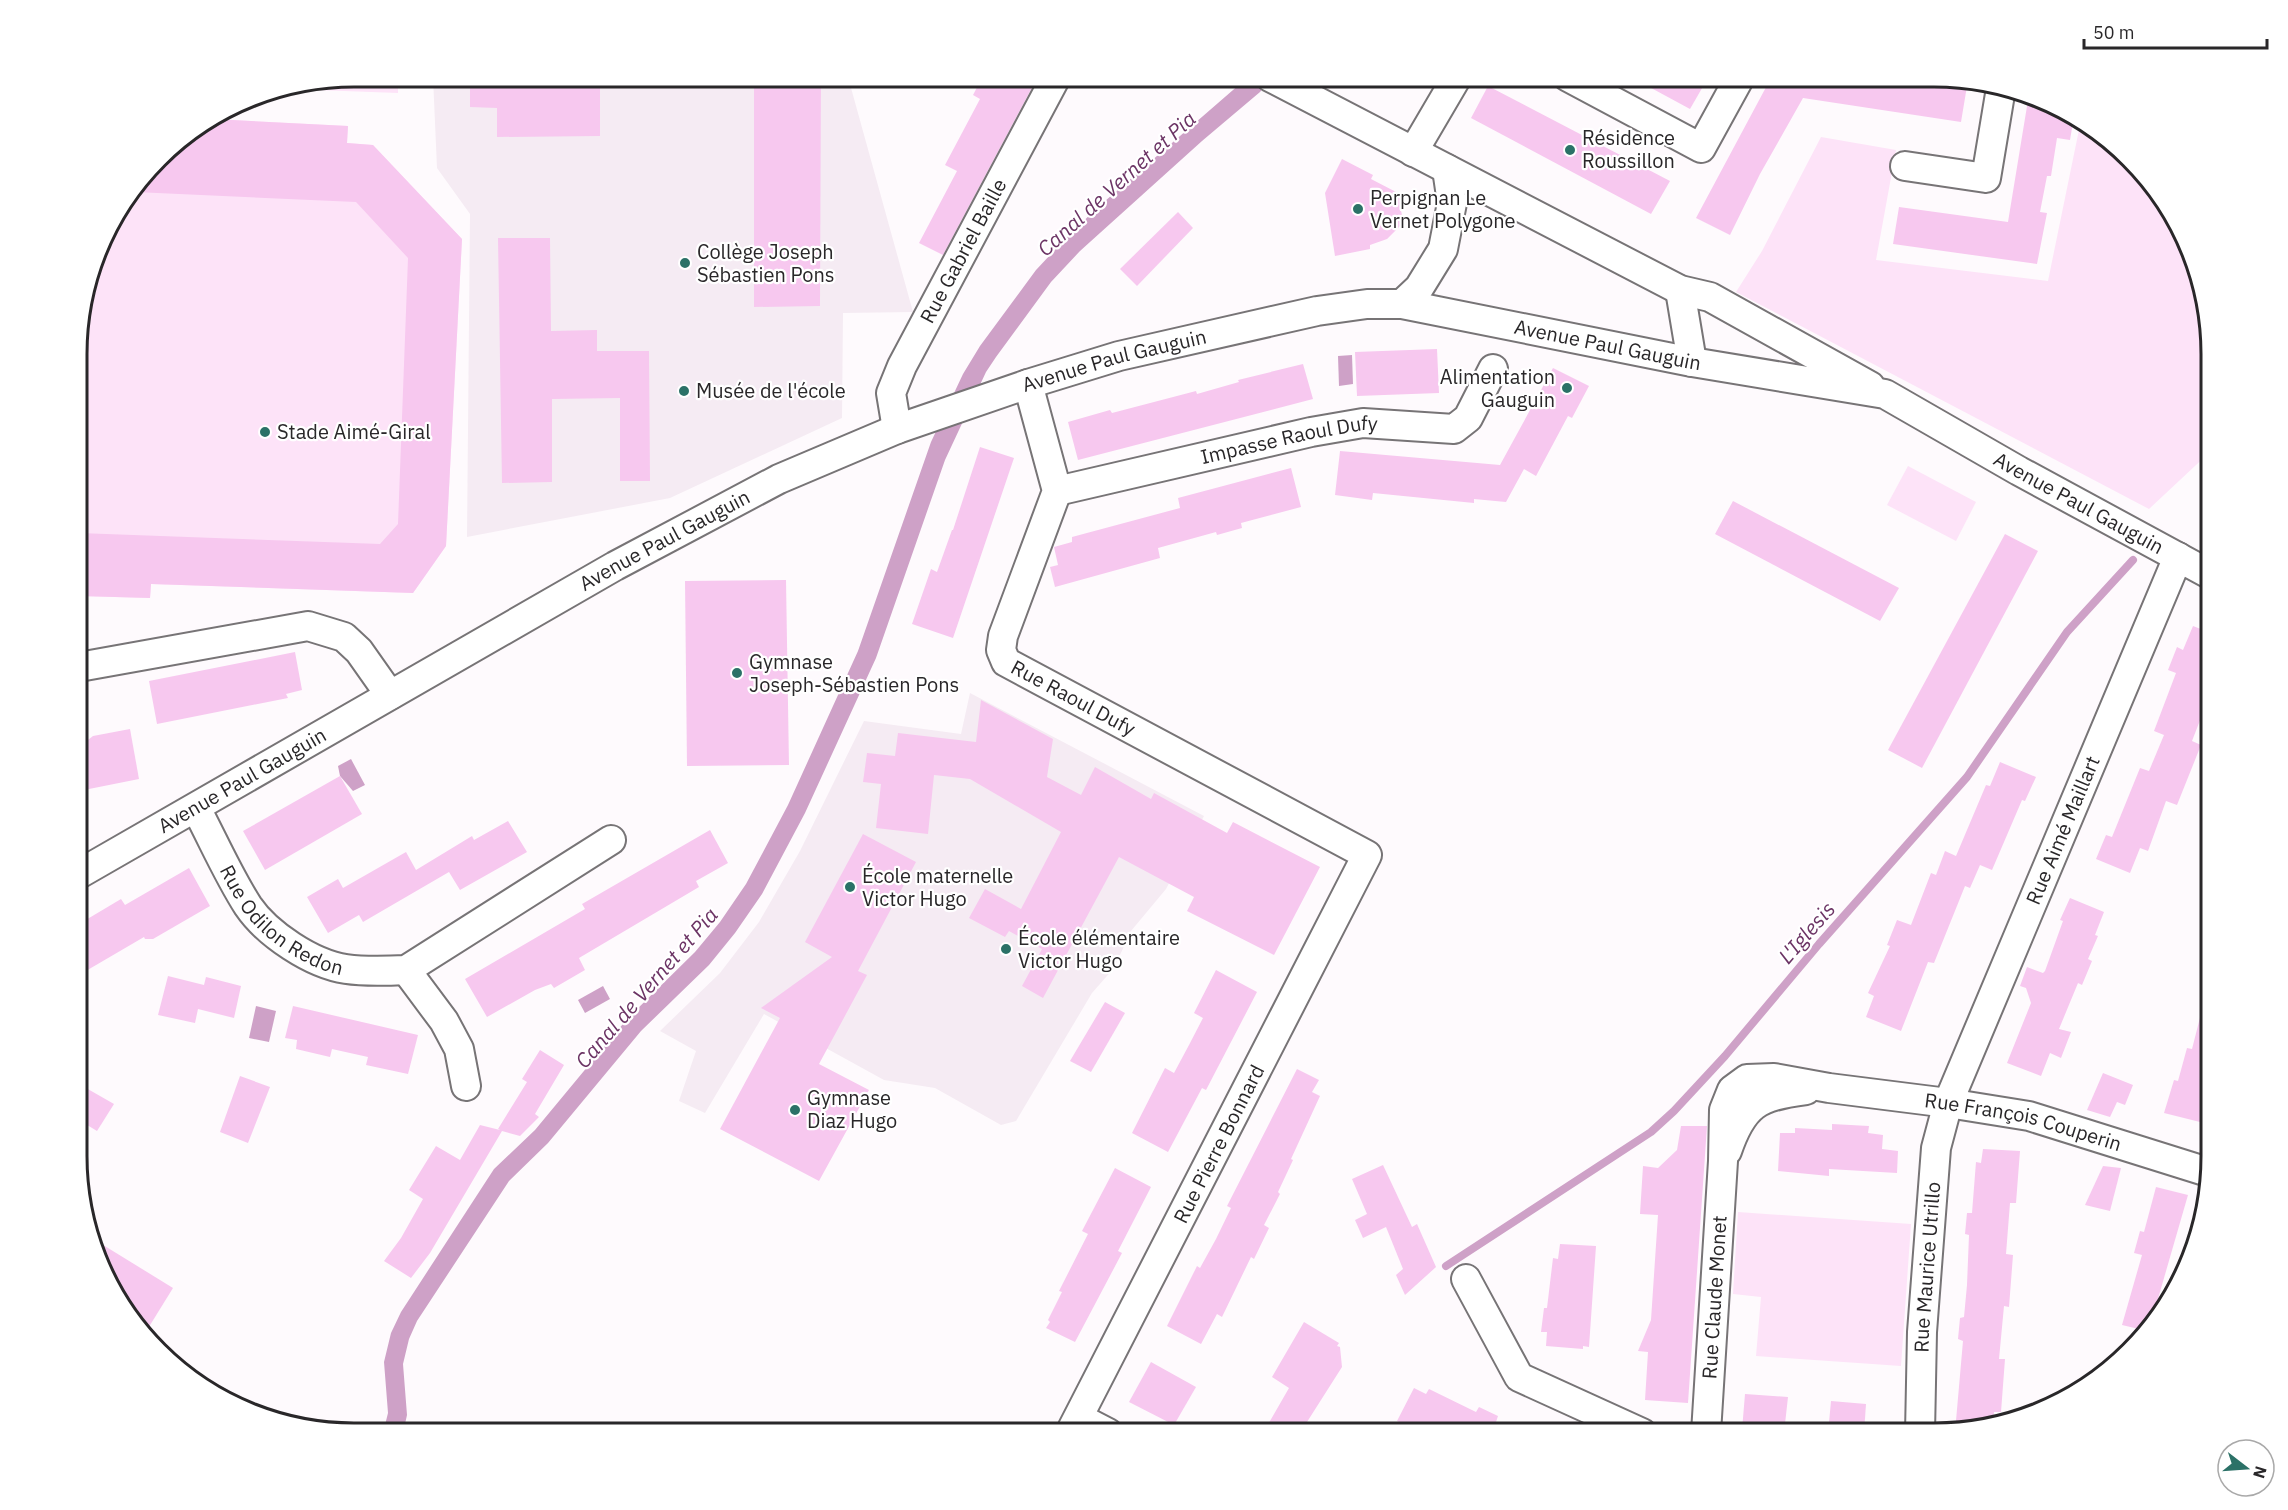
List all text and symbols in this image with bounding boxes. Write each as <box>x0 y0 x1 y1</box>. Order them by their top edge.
scale bar <box>2084 12 2267 50</box>
text: 50 m <box>2093 21 2135 44</box>
water label: Canal de Vernet et Pia <box>1031 105 1202 262</box>
place label: Résidence Roussillon <box>1582 124 1675 174</box>
marker: Résidence Roussillon <box>1563 143 1577 157</box>
street label: Rue Gabriel Baille <box>913 174 1012 328</box>
place label: Perpignan Le Vernet Polygone <box>1370 184 1516 234</box>
marker: Perpignan Le Vernet Polygone <box>1351 202 1365 216</box>
place label: Collège Joseph Sébastien Pons <box>697 238 835 288</box>
marker: Collège Joseph Sébastien Pons <box>678 256 692 270</box>
street label: Avenue Paul Gauguin <box>1512 313 1703 376</box>
street label: Avenue Paul Gauguin <box>1019 323 1209 398</box>
place label: Alimentation Gauguin <box>1440 363 1555 413</box>
place label: Musée de l'école <box>696 377 846 404</box>
marker: Alimentation Gauguin <box>1560 381 1574 395</box>
marker: Musée de l'école <box>677 384 691 398</box>
street label: Impasse Raoul Dufy <box>1198 409 1379 470</box>
place label: Stade Aimé-Giral <box>277 418 431 445</box>
marker: Stade Aimé-Giral <box>258 425 272 439</box>
street label: Avenue Paul Gauguin <box>1989 445 2169 560</box>
street label: Avenue Paul Gauguin <box>574 483 754 597</box>
place label: Gymnase Joseph-Sébastien Pons <box>749 648 959 698</box>
street label: Rue Raoul Dufy <box>1007 653 1140 742</box>
marker: Gymnase Joseph-Sébastien Pons <box>730 666 744 680</box>
street label: Avenue Paul Gauguin <box>153 721 331 839</box>
street label: Rue Aimé Maillart <box>2019 752 2106 909</box>
street label: Rue Odilon Redon <box>214 860 346 981</box>
place label: École maternelle Victor Hugo <box>862 862 1013 912</box>
marker: École maternelle Victor Hugo <box>843 880 857 894</box>
water label: L'Iglesis <box>1772 895 1841 969</box>
water label: Canal de Vernet et Pia <box>569 901 724 1074</box>
place label: École élémentaire Victor Hugo <box>1018 924 1180 974</box>
marker: École élémentaire Victor Hugo <box>999 942 1013 956</box>
street label: Rue Pierre Bonnard <box>1167 1060 1270 1228</box>
place label: Gymnase Diaz Hugo <box>807 1084 897 1134</box>
street label: Rue François Couperin <box>1923 1086 2125 1157</box>
marker: Gymnase Diaz Hugo <box>788 1103 802 1117</box>
street label: Rue Maurice Utrillo <box>1908 1181 1946 1353</box>
street label: Rue Claude Monet <box>1695 1215 1733 1380</box>
north arrow <box>2216 1438 2276 1498</box>
text: N <box>2249 1464 2272 1481</box>

